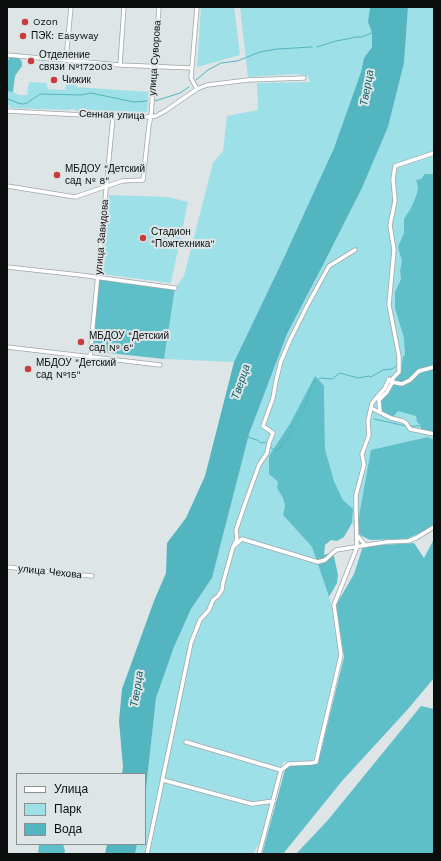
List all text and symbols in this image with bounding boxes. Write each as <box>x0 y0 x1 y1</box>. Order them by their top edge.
place label: Ozon <box>33 16 58 28</box>
marker: Ozon <box>20 17 30 27</box>
street label: улица Суворова <box>146 20 164 96</box>
place label: ПЭК: Easyway <box>31 30 99 42</box>
marker: ПЭК: Easyway <box>18 31 28 41</box>
place label: Отделение связи №172003 <box>39 49 113 72</box>
marker: Отделение связи №172003 <box>26 56 36 66</box>
water label: Тверца <box>357 69 377 107</box>
place label: Чижик <box>62 74 91 86</box>
marker: Чижик <box>49 75 59 85</box>
street label: Сенная улица <box>79 108 145 122</box>
place label: МБДОУ "Детский сад № 8" <box>65 163 145 186</box>
marker: МБДОУ "Детский сад № 8" <box>52 170 62 180</box>
street label: улица Завидова <box>93 199 111 275</box>
place label: Стадион "Пожтехника" <box>151 226 214 250</box>
marker: Стадион "Пожтехника" <box>138 233 148 243</box>
place label: МБДОУ "Детский сад № 6" <box>89 330 169 354</box>
marker: МБДОУ "Детский сад № 6" <box>76 337 86 347</box>
place label: МБДОУ "Детский сад №15" <box>36 357 116 380</box>
water label: Тверца <box>229 363 253 401</box>
marker: МБДОУ "Детский сад №15" <box>23 364 33 374</box>
street label: улица Чехова <box>17 563 83 581</box>
water label: Тверца <box>128 670 146 708</box>
legend <box>16 773 146 845</box>
text: Улица <box>54 782 88 796</box>
text: Парк <box>54 802 81 816</box>
text: Вода <box>54 822 82 836</box>

